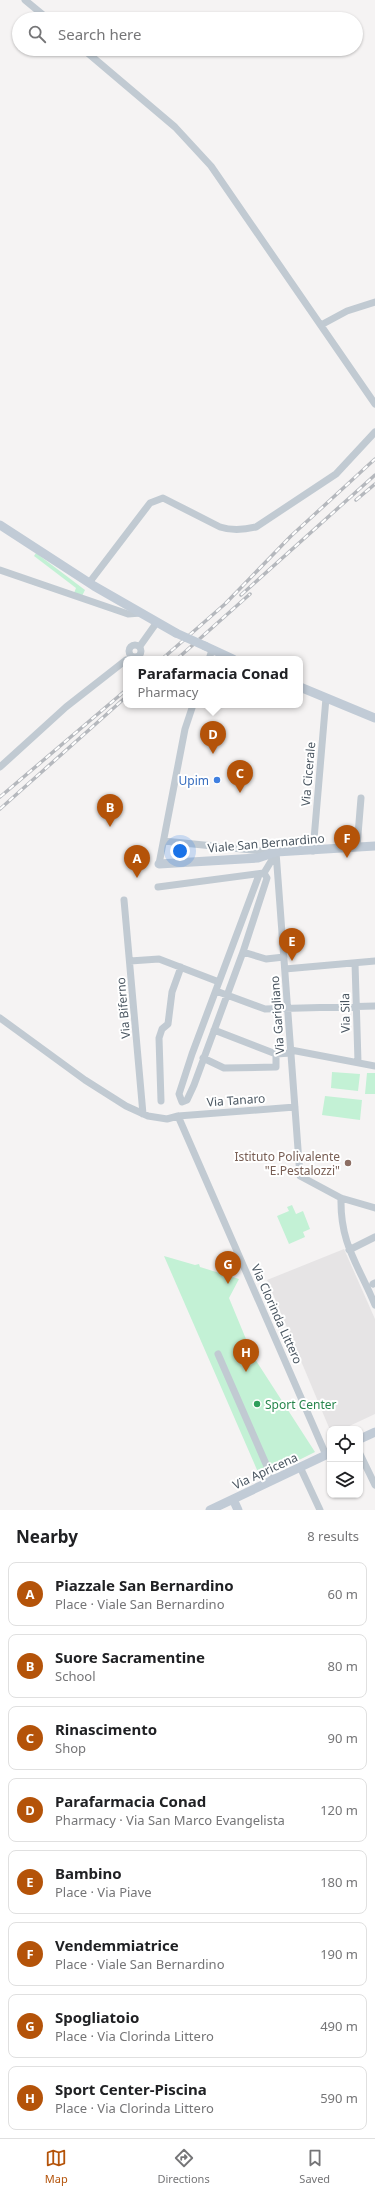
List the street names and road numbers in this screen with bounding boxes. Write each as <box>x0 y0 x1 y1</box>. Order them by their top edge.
street label: Via Cicerale <box>297 741 319 807</box>
street label: Viale San Bernardino <box>207 829 325 857</box>
street label: Via Garigliano <box>266 975 288 1055</box>
street label: Via Biferno <box>112 977 134 1039</box>
street label: Via Sila <box>336 993 354 1033</box>
street label: Via Tanaro <box>206 1089 266 1111</box>
street label: Via Clorinda Littero <box>247 1261 307 1367</box>
street label: Via Apricena <box>230 1449 300 1493</box>

